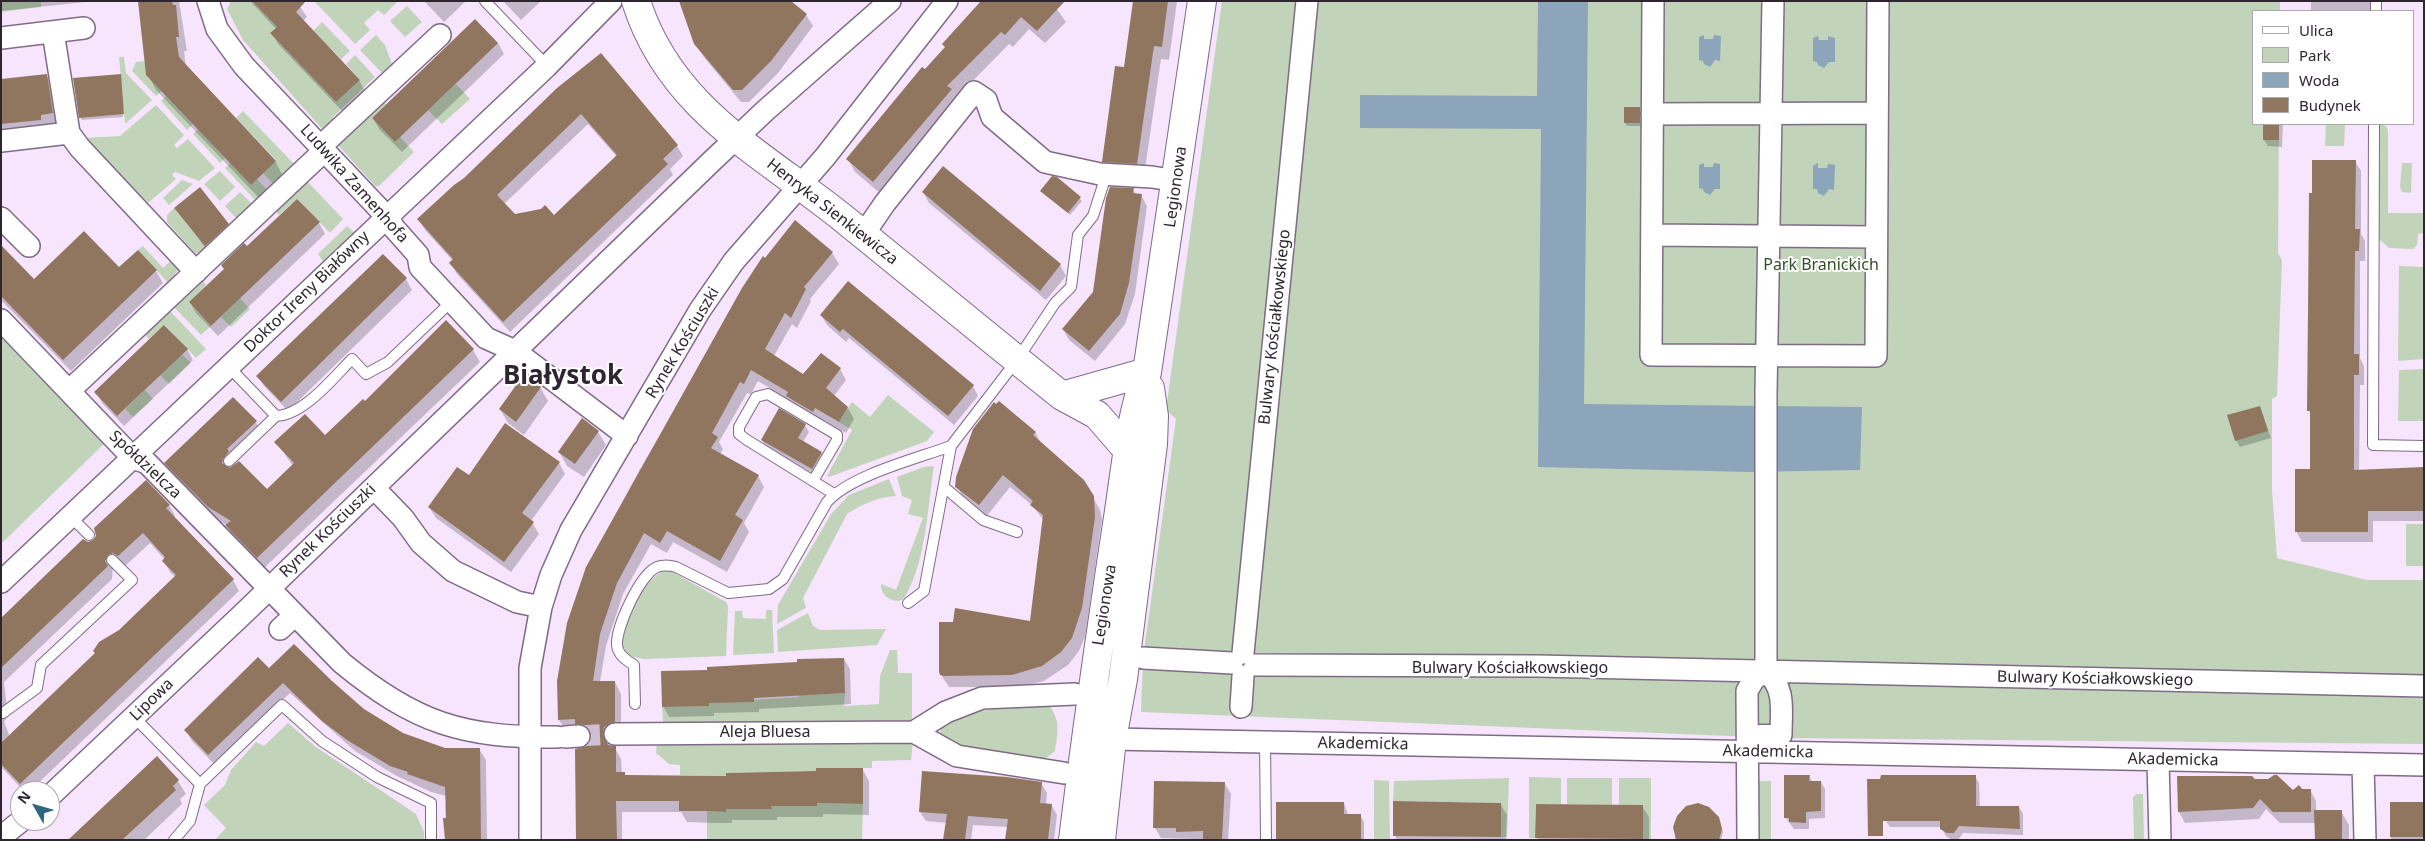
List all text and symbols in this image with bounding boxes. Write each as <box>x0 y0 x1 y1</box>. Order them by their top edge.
legend <box>2252 10 2415 125</box>
text: Ulica <box>2299 20 2333 40</box>
text: Park <box>2299 45 2331 65</box>
text: Woda <box>2299 70 2339 90</box>
text: Budynek <box>2299 95 2361 115</box>
street label: Ludwika Zamenhofa <box>296 121 412 247</box>
street label: Legionowa <box>1161 145 1191 229</box>
street label: Henryka Sienkiewicza <box>763 155 901 269</box>
street label: Doktor Ireny Białówny <box>240 227 374 357</box>
street label: Bulwary Kościałkowskiego <box>1255 228 1295 426</box>
park label: Park Branickich <box>1763 255 1879 275</box>
street label: Rynek Kościuszki <box>642 284 724 402</box>
district label: Białystok <box>503 361 623 393</box>
street label: Spółdzielcza <box>105 427 185 503</box>
street label: Rynek Kościuszki <box>276 480 380 582</box>
street label: Legionowa <box>1089 563 1121 647</box>
street label: Bulwary Kościałkowskiego <box>1412 658 1608 678</box>
street label: Bulwary Kościałkowskiego <box>1997 668 2193 690</box>
street label: Lipowa <box>126 675 178 725</box>
street label: Aleja Bluesa <box>720 722 810 742</box>
street label: Akademicka <box>1317 734 1409 754</box>
street label: Akademicka <box>1722 742 1814 762</box>
street label: Akademicka <box>2127 750 2219 770</box>
north arrow <box>10 781 60 831</box>
text: N <box>13 787 35 807</box>

